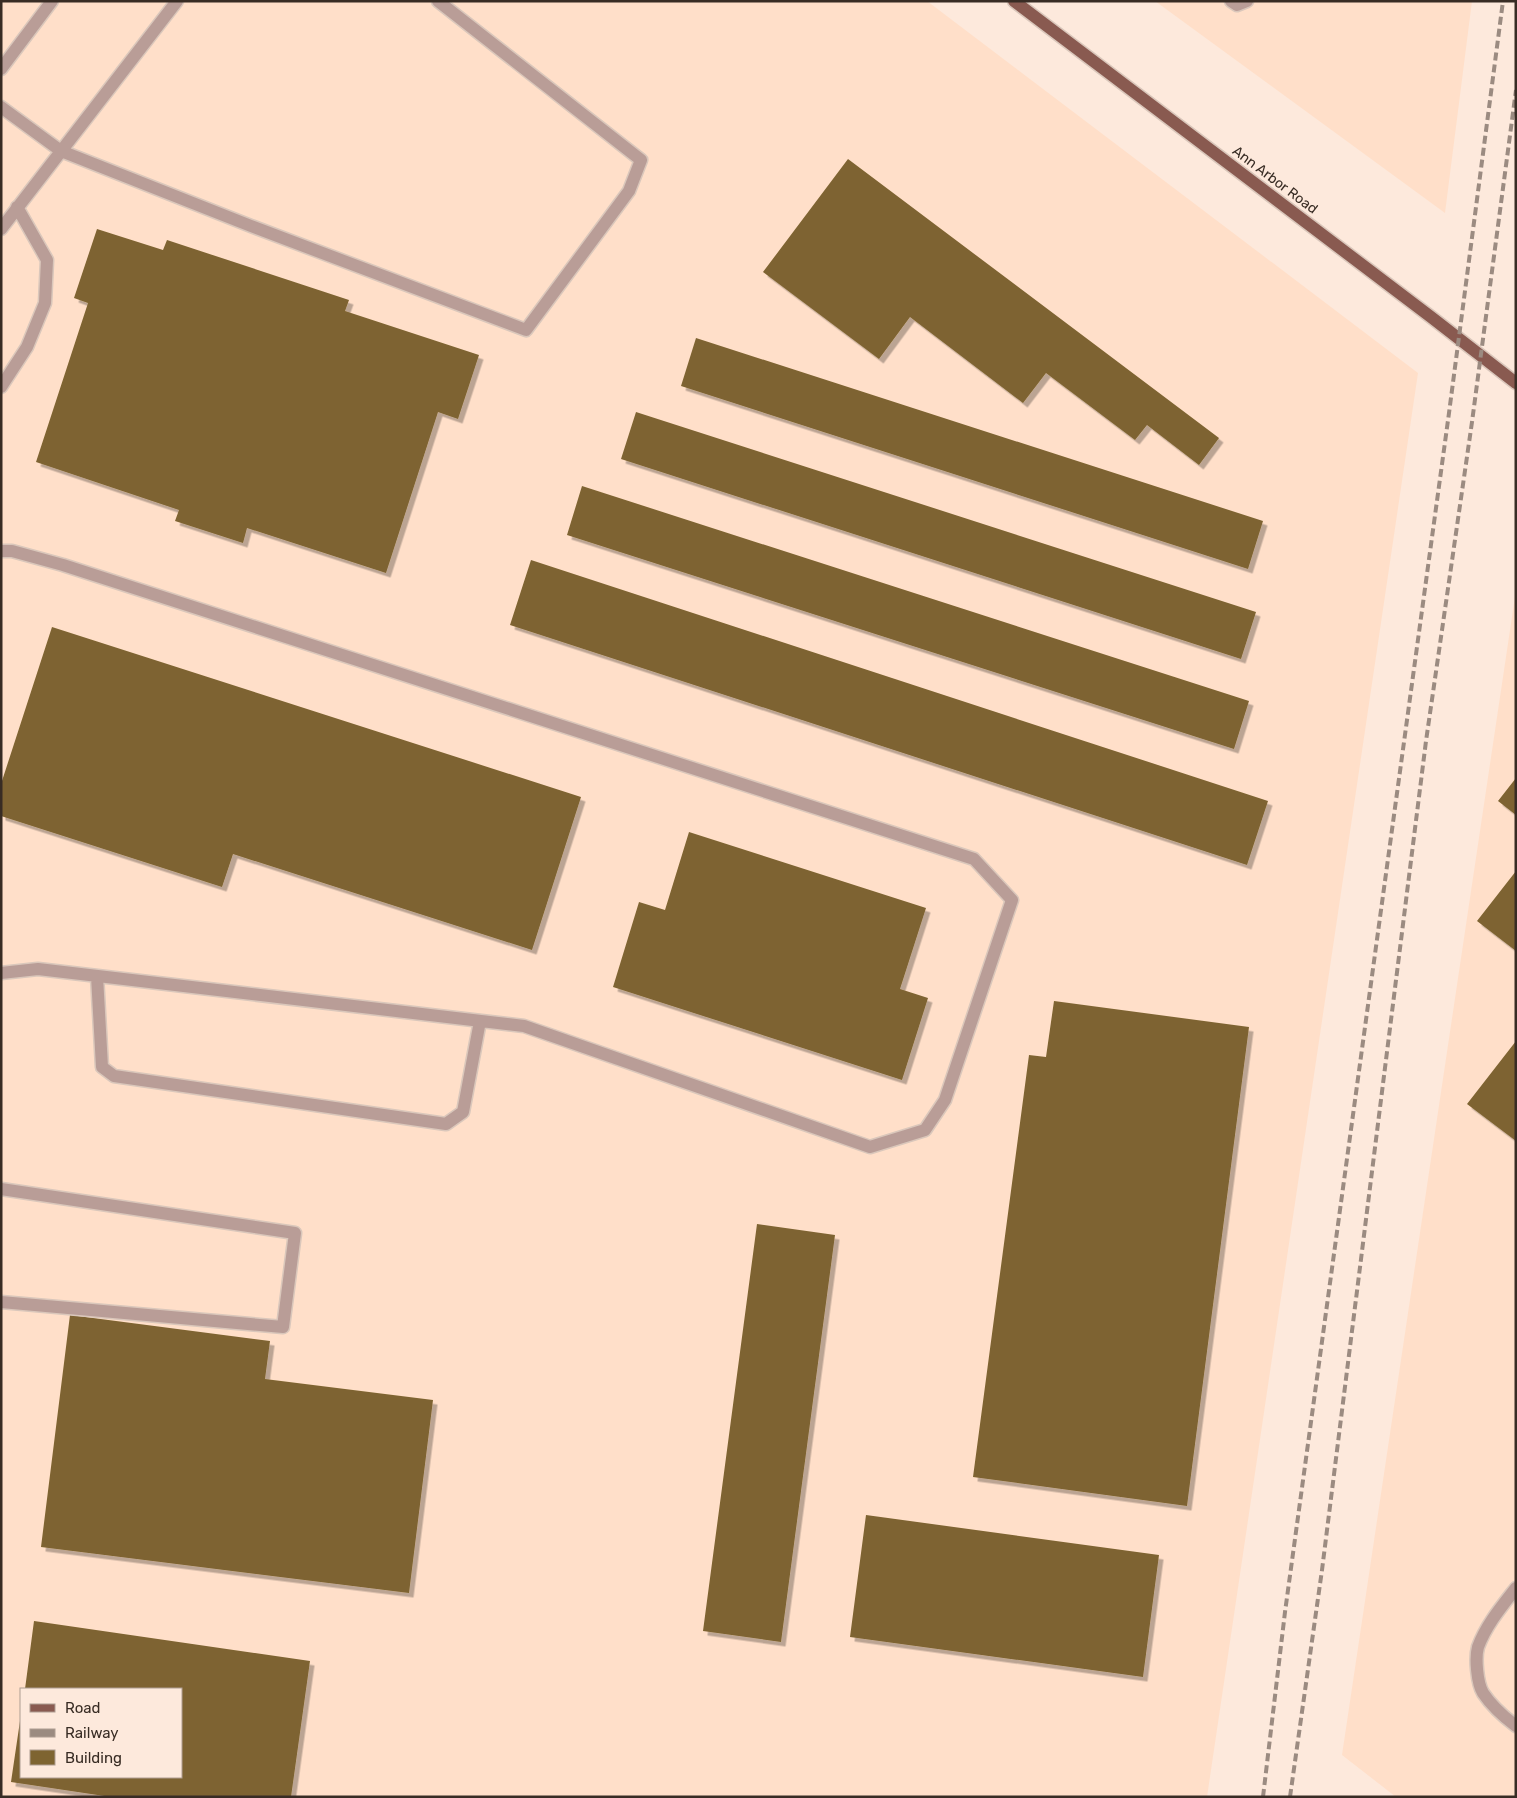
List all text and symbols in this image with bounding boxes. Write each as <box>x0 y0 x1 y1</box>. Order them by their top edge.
street label: Ann Arbor Road <box>1229 142 1321 218</box>
legend <box>20 1688 182 1778</box>
text: Road <box>65 1699 101 1717</box>
text: Railway <box>65 1724 119 1742</box>
text: Building <box>65 1749 122 1767</box>

